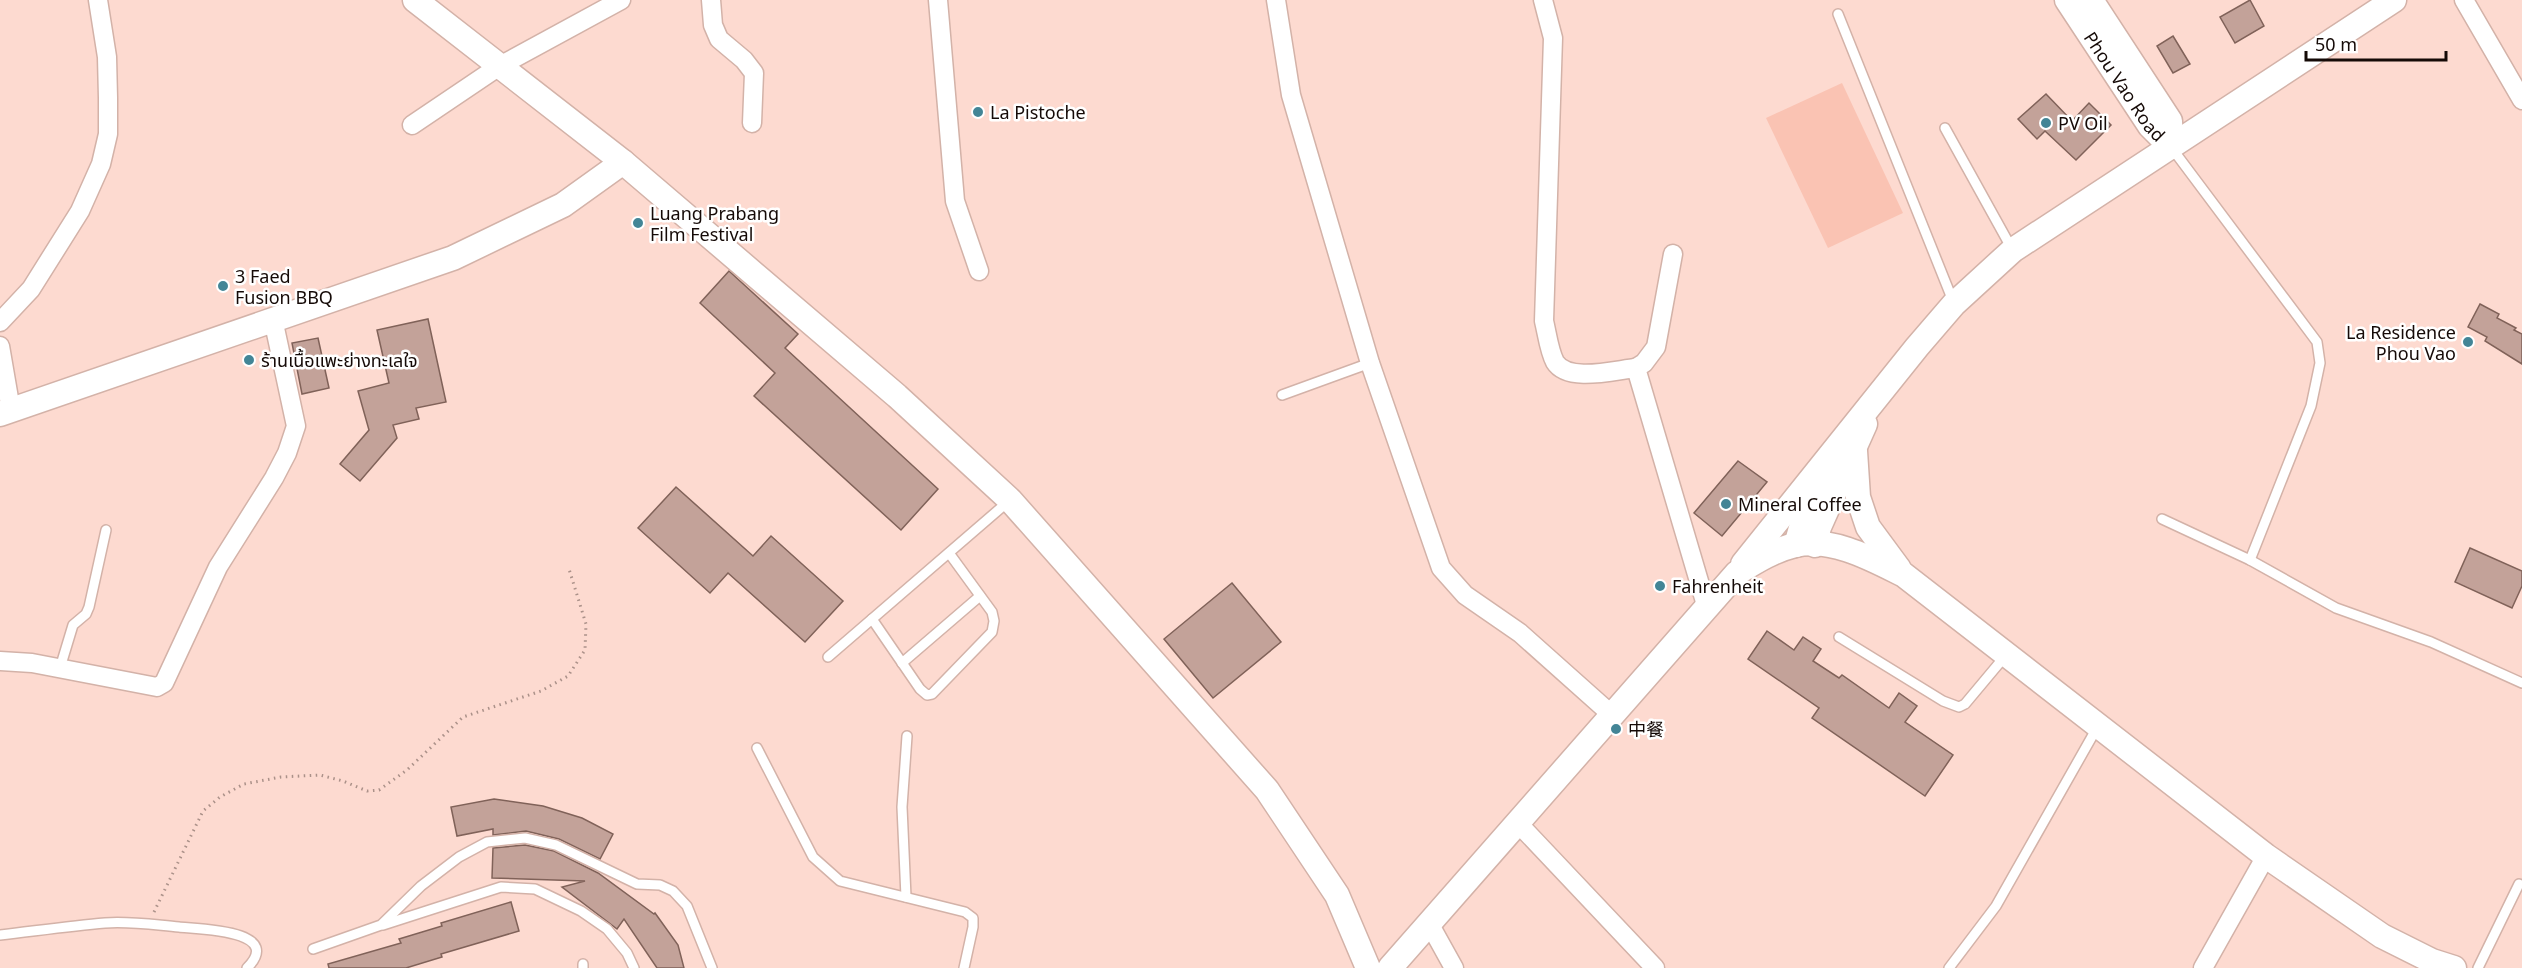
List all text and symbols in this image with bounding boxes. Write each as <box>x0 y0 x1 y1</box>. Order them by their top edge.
scale bar <box>2306 24 2446 62</box>
street label: Phou Vao Road <box>2079 27 2171 147</box>
text: 50 m <box>2315 32 2357 56</box>
place label: La Pistoche <box>990 100 1086 124</box>
marker: La Pistoche <box>971 105 985 119</box>
place label: PV Oil <box>2058 111 2108 135</box>
marker: PV Oil <box>2039 116 2053 130</box>
place label: Luang Prabang Film Festival <box>650 201 779 246</box>
marker: Luang Prabang Film Festival <box>631 216 645 230</box>
place label: 3 Faed Fusion BBQ <box>235 264 333 309</box>
marker: 3 Faed Fusion BBQ <box>216 279 230 293</box>
place label: La Residence Phou Vao <box>2346 320 2456 365</box>
marker: La Residence Phou Vao <box>2461 335 2475 349</box>
place label: ร้านเนื้อแพะย่างทะเลใจ <box>261 348 418 372</box>
marker: ร้านเนื้อแพะย่างทะเลใจ <box>242 353 256 367</box>
place label: Mineral Coffee <box>1738 492 1862 516</box>
marker: Mineral Coffee <box>1719 497 1733 511</box>
place label: Fahrenheit <box>1672 574 1764 598</box>
marker: Fahrenheit <box>1653 579 1667 593</box>
place label: 中餐 <box>1628 717 1664 741</box>
marker: 中餐 <box>1609 722 1623 736</box>

